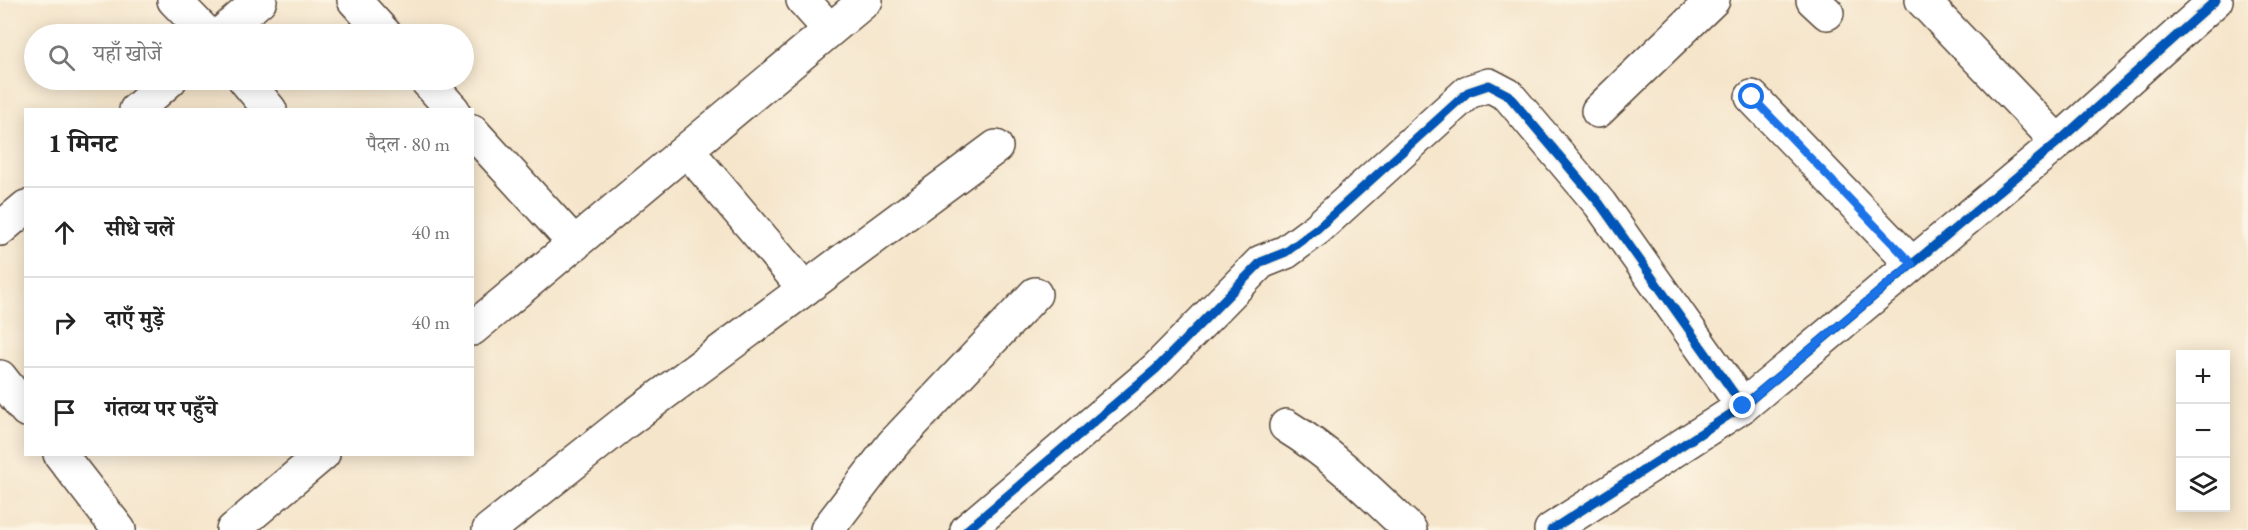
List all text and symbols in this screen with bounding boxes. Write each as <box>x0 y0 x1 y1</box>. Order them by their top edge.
search box <box>24 24 474 90</box>
text: यहाँ खोजें <box>93 39 162 68</box>
icon: search <box>45 41 78 74</box>
route start <box>1738 83 1764 109</box>
text: 1 मिनट <box>48 126 117 160</box>
text: पैदल · 80 m <box>367 131 450 157</box>
text: सीधे चलें <box>105 214 174 243</box>
icon: ahead <box>48 216 81 249</box>
text: 40 m <box>411 219 450 245</box>
text: दाएँ मुड़ें <box>105 304 164 333</box>
icon: right <box>48 306 81 339</box>
text: 40 m <box>411 309 450 335</box>
map controls <box>2176 350 2230 512</box>
button: + <box>2176 350 2230 404</box>
route end <box>1729 392 1755 418</box>
text: गंतव्य पर पहुँचे <box>105 394 217 423</box>
icon: arrive <box>48 396 81 429</box>
button: − <box>2176 404 2230 458</box>
button: layers <box>2176 458 2230 512</box>

